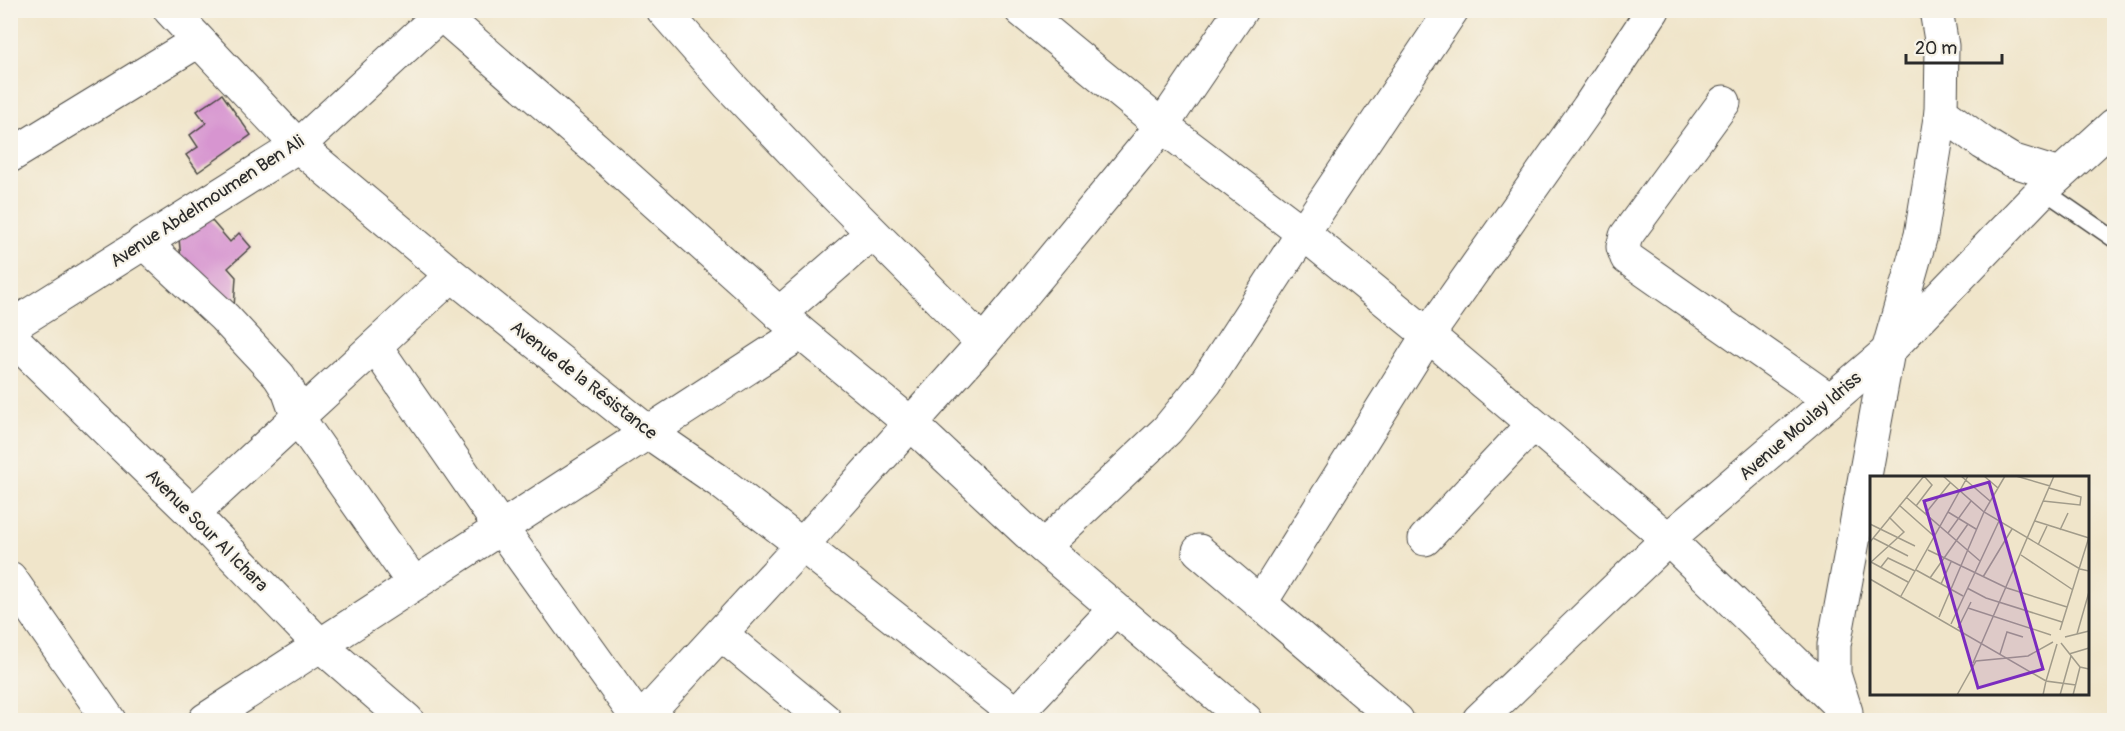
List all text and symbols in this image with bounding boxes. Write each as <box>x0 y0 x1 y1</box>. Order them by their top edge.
scale bar <box>1906 27 2002 65</box>
text: 20 m <box>1915 37 1957 60</box>
street label: Avenue Abdelmoumen Ben Ali <box>106 130 309 273</box>
street label: Avenue de la Résistance <box>506 316 662 445</box>
street label: Avenue Moulay Idriss <box>1734 367 1866 486</box>
street label: Avenue Sour Al Ichara <box>140 464 273 597</box>
inset map <box>1870 476 2089 695</box>

